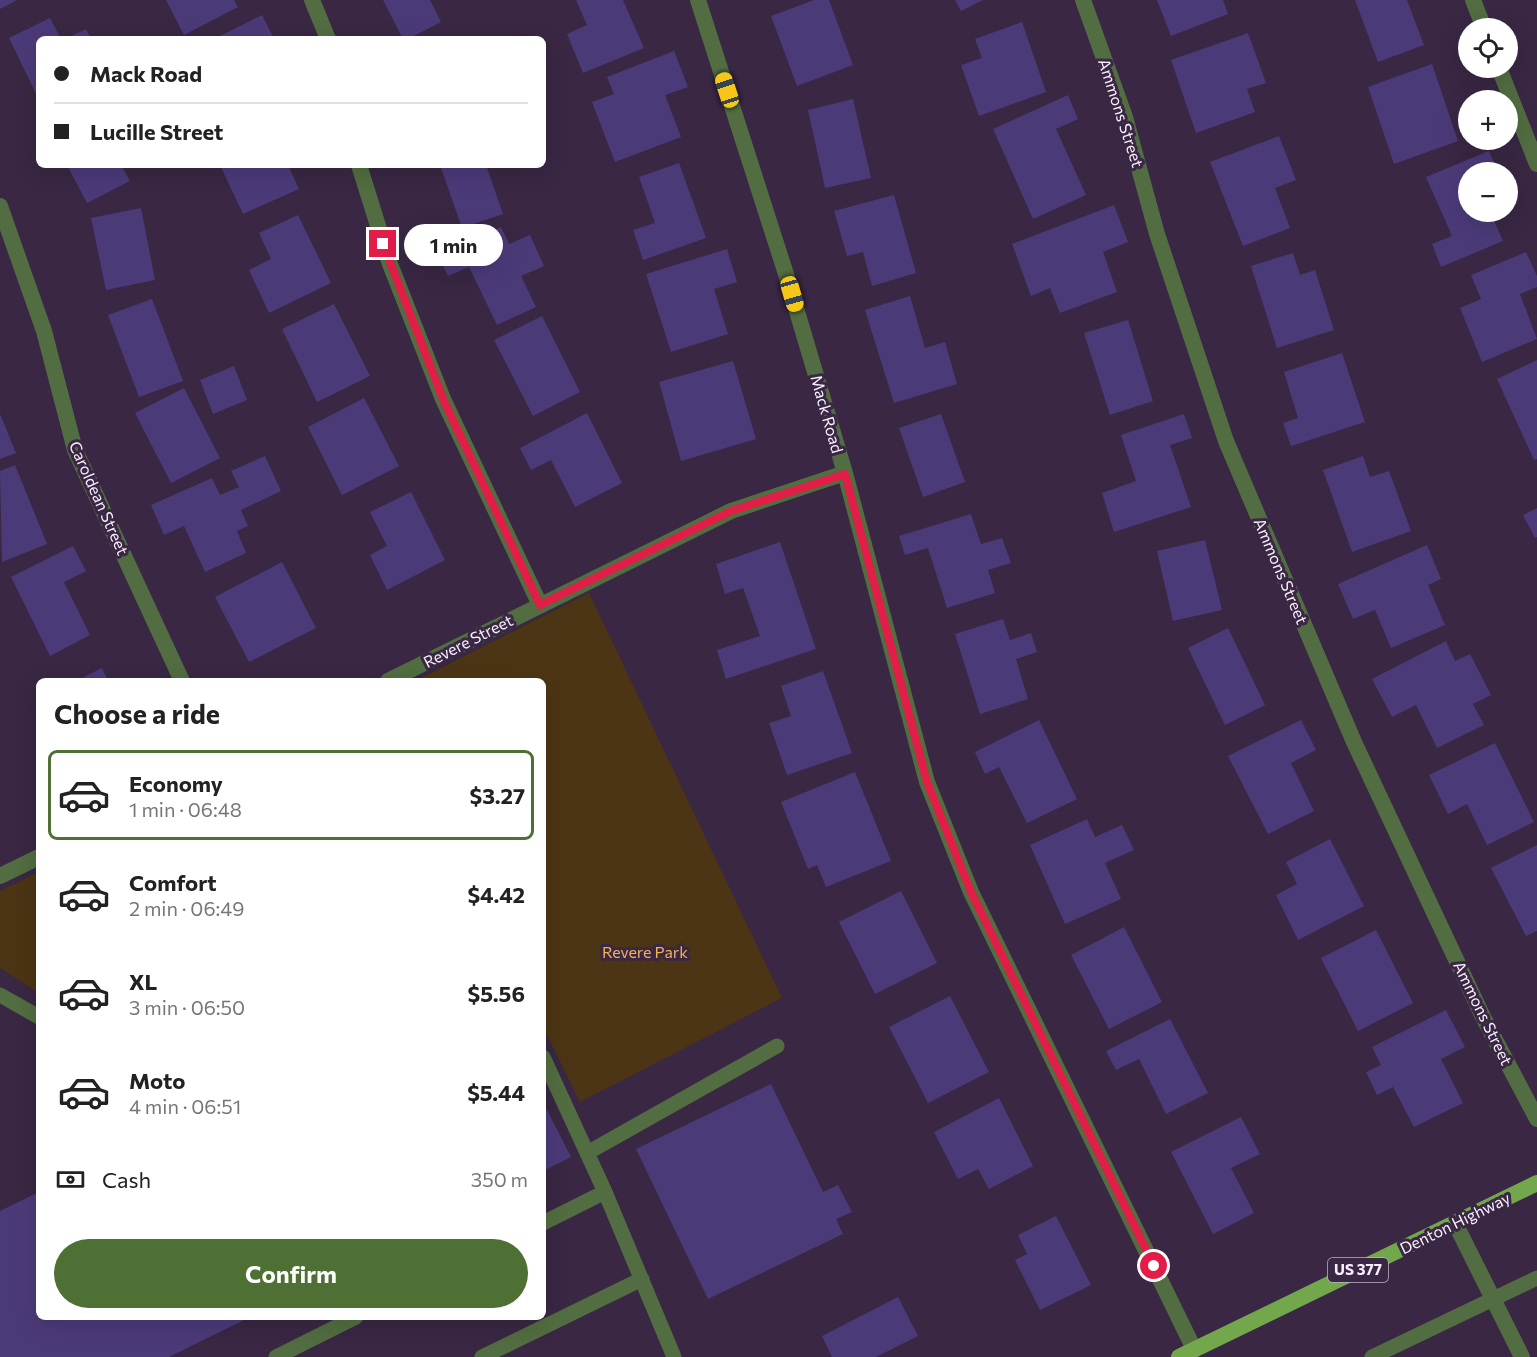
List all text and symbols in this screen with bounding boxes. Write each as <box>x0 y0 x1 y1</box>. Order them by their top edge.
map controls <box>1458 18 1518 222</box>
button: locate <box>1458 18 1518 78</box>
street label: Ammons Street <box>1095 56 1148 170</box>
text: Mack Road <box>90 60 202 87</box>
car <box>713 70 741 110</box>
button: + <box>1458 90 1518 150</box>
text: Lucille Street <box>90 118 223 145</box>
button: − <box>1458 162 1518 222</box>
callout: 1 min <box>404 223 503 265</box>
route end <box>369 230 396 257</box>
text: 1 min <box>430 233 477 257</box>
car <box>778 274 806 314</box>
street label: Mack Road <box>807 373 848 455</box>
street label: Caroldean Street <box>66 438 133 558</box>
street label: Ammons Street <box>1251 515 1313 627</box>
street label: Revere Street <box>420 610 516 671</box>
text: Choose a ride <box>54 697 220 730</box>
icon: car <box>57 768 111 822</box>
text: Economy <box>129 770 223 797</box>
text: $3.27 <box>470 782 525 809</box>
text: 1 min · 06:48 <box>129 797 242 821</box>
icon: car <box>57 867 111 921</box>
text: Comfort <box>129 869 217 896</box>
text: $4.42 <box>467 881 525 908</box>
text: 2 min · 06:49 <box>129 896 244 920</box>
park label: Revere Park <box>602 942 688 961</box>
street label: Ammons Street <box>1450 958 1517 1068</box>
icon: car <box>57 966 111 1020</box>
text: XL <box>129 968 157 995</box>
text: $5.56 <box>468 980 525 1007</box>
text: 3 min · 06:50 <box>129 995 245 1019</box>
icon: car <box>57 1065 111 1119</box>
text: Moto <box>129 1067 185 1094</box>
text: $5.44 <box>467 1079 525 1106</box>
text: 4 min · 06:51 <box>129 1094 241 1118</box>
icon: cash <box>54 1163 87 1196</box>
text: Cash <box>102 1166 151 1193</box>
text: 350 m <box>471 1167 528 1191</box>
street label: Denton Highway <box>1396 1188 1513 1258</box>
button: Confirm <box>54 1239 528 1308</box>
route start <box>1140 1252 1167 1279</box>
road number: US 377 <box>1328 1258 1388 1282</box>

